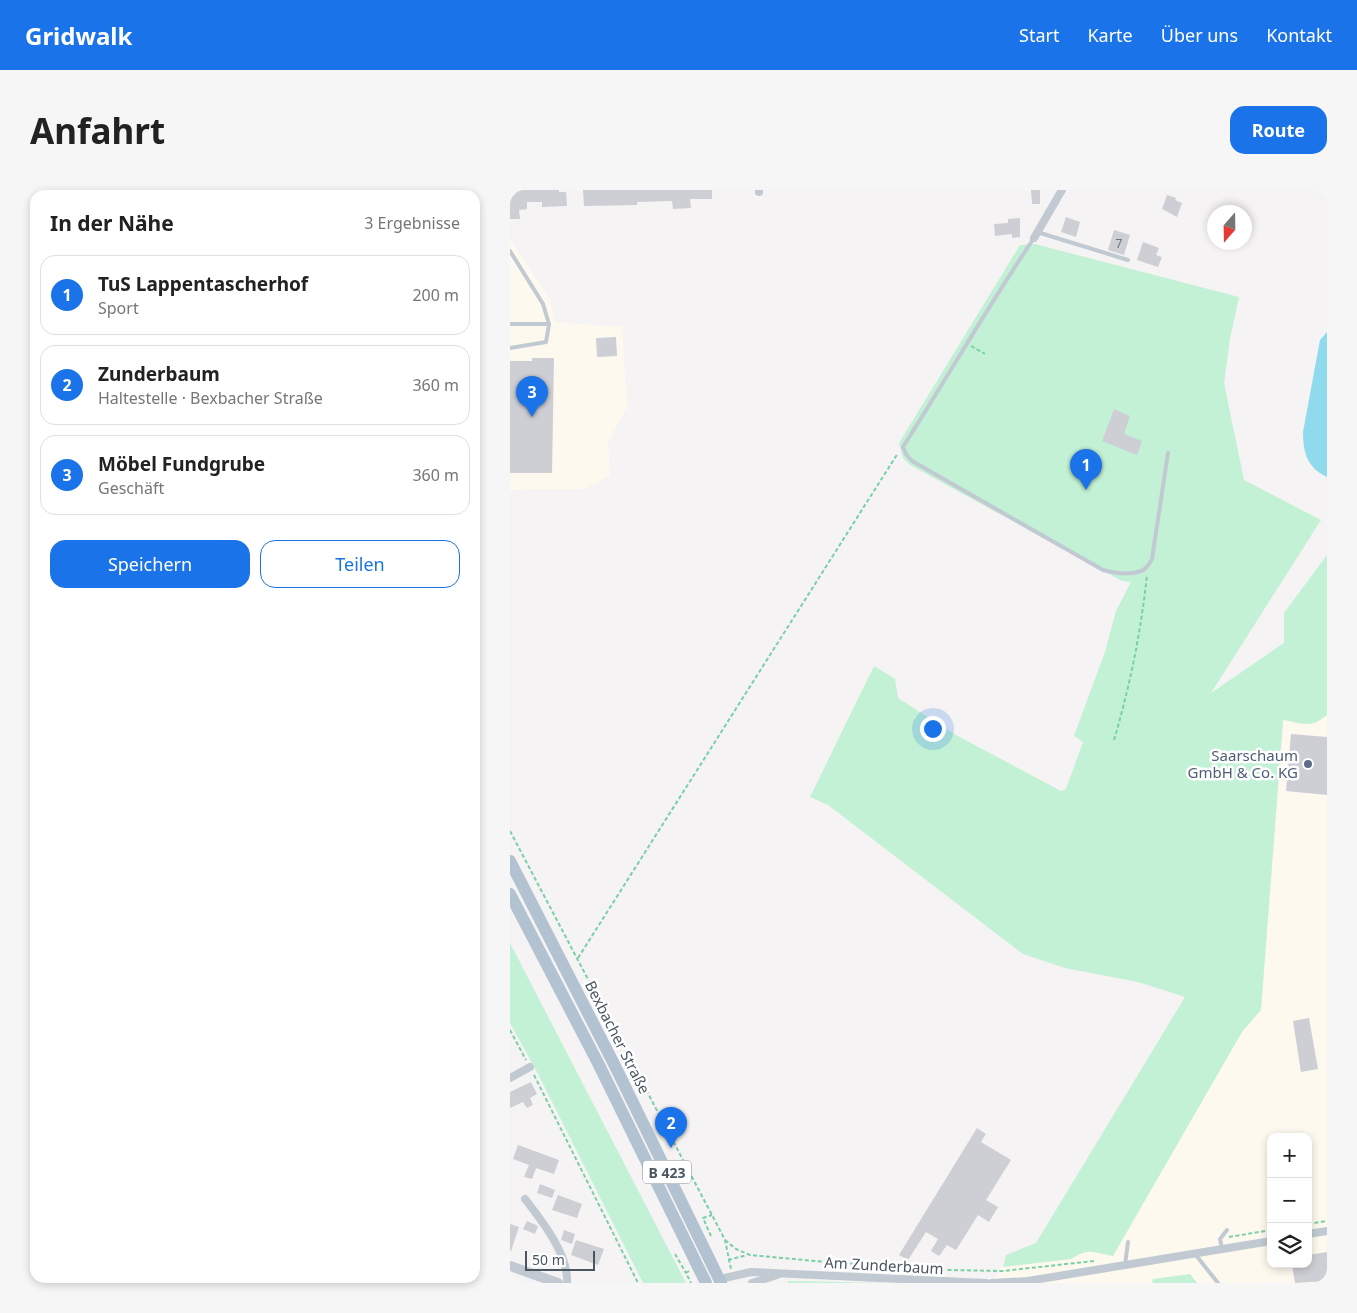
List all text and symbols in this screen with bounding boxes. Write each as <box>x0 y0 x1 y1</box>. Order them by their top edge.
text: Gridwalk <box>25 19 132 52</box>
text: Start <box>1019 23 1059 47</box>
text: Karte <box>1087 23 1133 47</box>
text: Über uns <box>1161 23 1238 47</box>
text: Kontakt <box>1266 23 1332 47</box>
button: Route <box>1230 106 1327 154</box>
text: Anfahrt <box>30 107 165 154</box>
north arrow <box>1207 205 1252 250</box>
text: In der Nähe <box>50 209 174 237</box>
text: 3 Ergebnisse <box>364 212 460 234</box>
house number: 7 <box>1116 235 1123 252</box>
text: TuS Lappentascherhof <box>98 271 308 297</box>
text: 1 <box>62 284 72 306</box>
text: 200 m <box>412 284 459 306</box>
text: Sport <box>98 297 139 319</box>
text: Zunderbaum <box>98 361 220 387</box>
text: 2 <box>62 374 72 396</box>
text: 360 m <box>412 374 459 396</box>
pin: 3 <box>516 376 548 417</box>
text: Haltestelle · Bexbacher Straße <box>98 387 323 409</box>
pin: 1 <box>1070 449 1102 490</box>
text: Möbel Fundgrube <box>98 451 265 477</box>
text: 3 <box>62 464 72 486</box>
text: 360 m <box>412 464 459 486</box>
text: Geschäft <box>98 477 164 499</box>
button: Speichern <box>50 540 250 588</box>
button: Teilen <box>260 540 460 588</box>
your location <box>920 716 946 742</box>
place label: Saarschaum GmbH & Co. KG <box>1188 745 1298 782</box>
marker: Saarschaum GmbH & Co. KG <box>1302 758 1314 770</box>
street label: Bexbacher Straße <box>581 977 655 1097</box>
pin: 2 <box>655 1107 687 1148</box>
map controls <box>1267 1133 1312 1268</box>
button: + <box>1267 1133 1312 1178</box>
road number: B 423 <box>643 1160 691 1184</box>
button: − <box>1267 1178 1312 1223</box>
button: layers <box>1267 1223 1312 1268</box>
scale bar <box>525 1248 595 1271</box>
text: 50 m <box>532 1250 565 1269</box>
street label: Am Zunderbaum <box>824 1252 944 1278</box>

